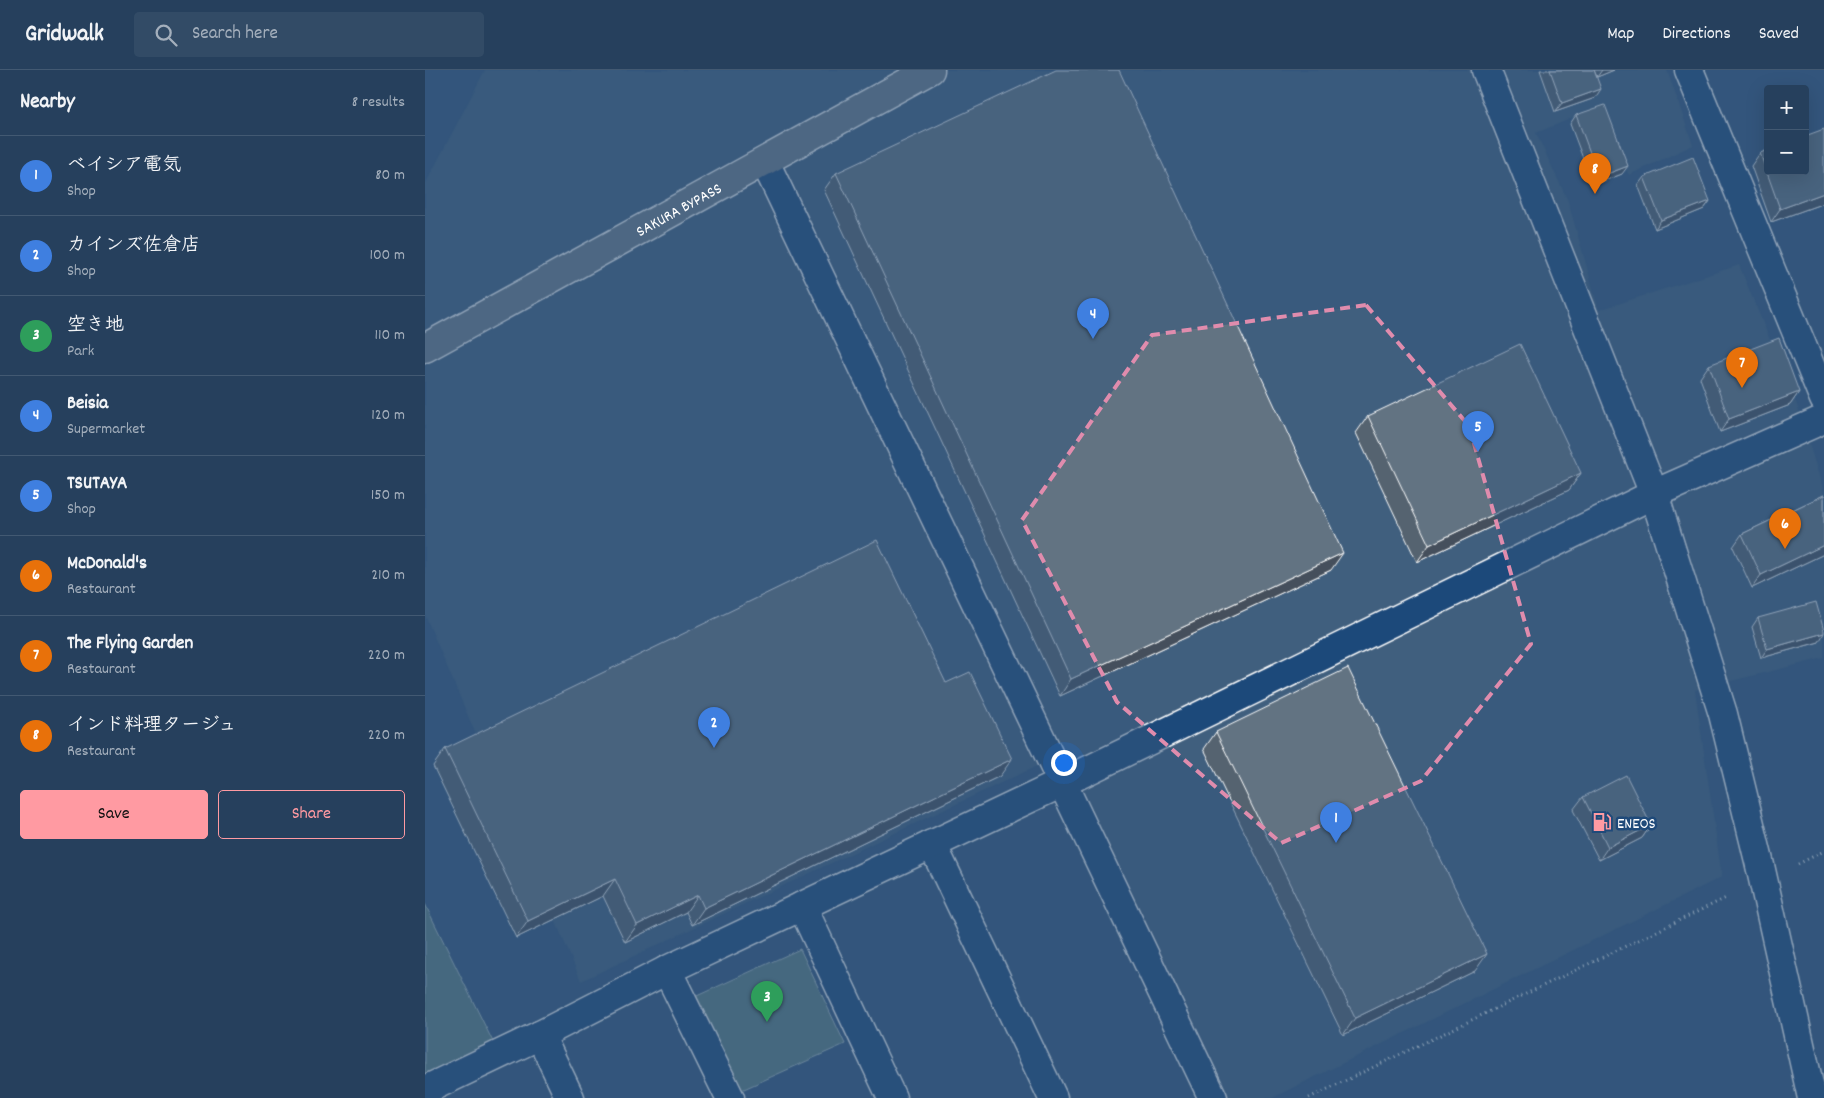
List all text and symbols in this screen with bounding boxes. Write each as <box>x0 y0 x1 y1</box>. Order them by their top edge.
search box <box>134 12 484 57</box>
text: Gridwalk <box>25 18 104 52</box>
icon: search <box>152 21 180 49</box>
text: Search here <box>192 21 278 48</box>
text: Map <box>1607 22 1634 47</box>
text: Directions <box>1662 22 1731 47</box>
text: Saved <box>1759 22 1799 47</box>
map controls <box>1764 85 1809 175</box>
button: + <box>1764 85 1809 130</box>
text: Nearby <box>20 88 75 118</box>
text: 8 results <box>352 91 405 114</box>
button: − <box>1764 130 1809 175</box>
text: ベイシア電気 <box>67 153 181 180</box>
pin: 8 <box>1579 153 1611 194</box>
text: 1 <box>34 164 38 187</box>
text: 80 m <box>375 164 405 187</box>
street label: SAKURA BYPASS <box>632 178 726 244</box>
text: Shop <box>67 180 96 203</box>
text: カインズ佐倉店 <box>67 233 200 260</box>
text: 2 <box>33 244 40 267</box>
text: 100 m <box>369 244 405 267</box>
text: Shop <box>67 260 96 283</box>
pin: 4 <box>1077 298 1109 339</box>
text: 空き地 <box>67 313 124 340</box>
text: 3 <box>32 324 40 347</box>
text: 110 m <box>375 324 405 347</box>
text: Park <box>67 340 94 363</box>
pin: 7 <box>1726 347 1758 388</box>
text: Beisia <box>67 391 108 418</box>
text: 4 <box>33 404 39 427</box>
text: 120 m <box>371 404 405 427</box>
pin: 5 <box>1462 411 1494 452</box>
text: Supermarket <box>67 418 145 441</box>
text: TSUTAYA <box>67 471 127 498</box>
text: 5 <box>32 484 40 507</box>
text: 150 m <box>371 484 405 507</box>
text: Shop <box>67 498 96 521</box>
pin: 6 <box>1769 508 1801 549</box>
text: McDonald's <box>67 551 147 578</box>
text: 6 <box>32 564 40 587</box>
text: 210 m <box>371 564 405 587</box>
text: Restaurant <box>67 578 136 601</box>
text: The Flying Garden <box>67 631 193 658</box>
text: 7 <box>33 644 39 667</box>
text: 220 m <box>368 644 405 667</box>
text: Restaurant <box>67 658 136 681</box>
pin: 2 <box>698 707 730 748</box>
text: インド料理タージュ <box>67 713 237 740</box>
text: 8 <box>33 724 39 747</box>
text: 220 m <box>368 724 405 747</box>
text: Restaurant <box>67 740 136 763</box>
your location <box>1051 750 1077 776</box>
button: Save <box>20 790 208 839</box>
button: Share <box>218 790 405 839</box>
pin: 1 <box>1320 802 1352 843</box>
fuel station icon: ENEOS <box>1591 811 1613 833</box>
place label: ENEOS <box>1617 813 1656 836</box>
pin: 3 <box>751 981 783 1022</box>

